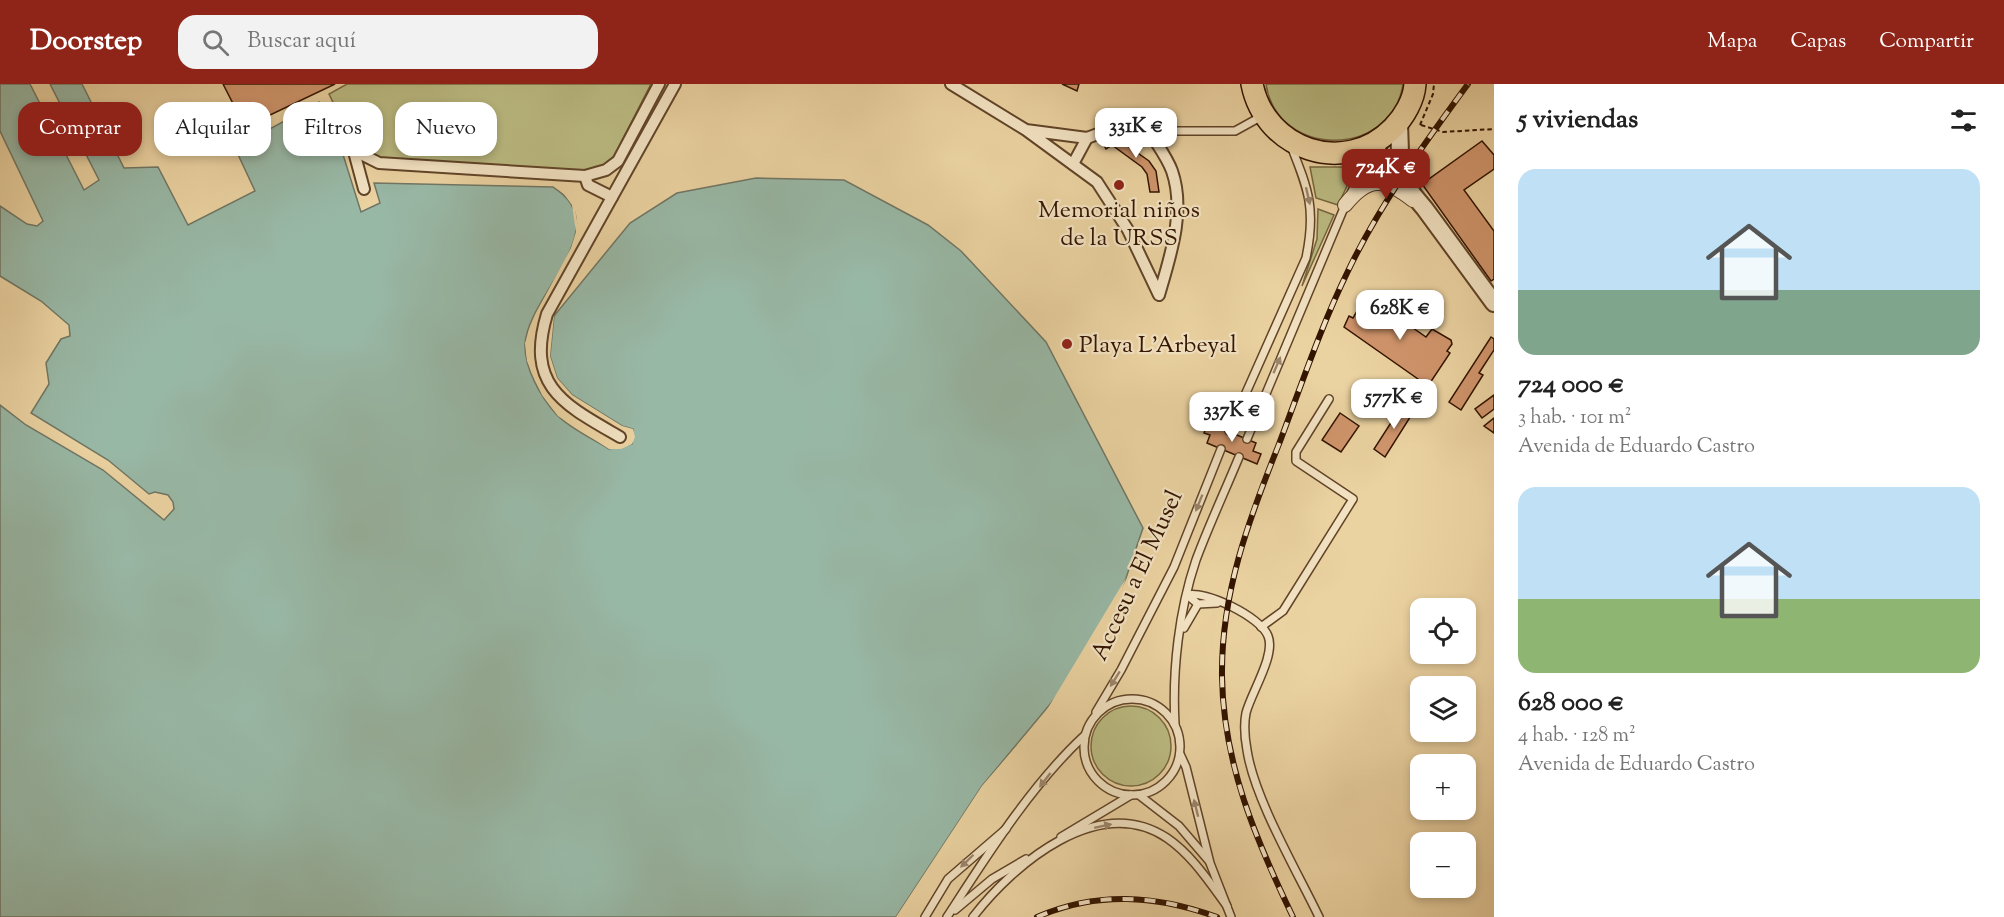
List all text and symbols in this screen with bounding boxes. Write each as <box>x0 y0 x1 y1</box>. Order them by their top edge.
search box <box>178 15 598 69</box>
text: Doorstep <box>30 22 142 62</box>
icon: search <box>199 26 232 59</box>
text: Buscar aquí <box>247 26 356 58</box>
text: Mapa <box>1707 27 1757 57</box>
text: Capas <box>1790 27 1846 57</box>
text: Compartir <box>1879 27 1974 57</box>
chip: Comprar <box>18 102 142 156</box>
chip: Alquilar <box>154 102 271 156</box>
chip: Filtros <box>283 102 383 156</box>
chip: Nuevo <box>395 102 497 156</box>
text: 5 viviendas <box>1518 102 1638 139</box>
icon: filters <box>1947 104 1980 137</box>
pin: 331K € <box>1087 108 1185 159</box>
text: 331K € <box>1109 113 1163 142</box>
pin: 724K € <box>1337 149 1435 200</box>
text: 724K € <box>1356 154 1416 183</box>
marker: Memorial niños de la URSS <box>1112 178 1126 192</box>
one-way arrow <box>1304 187 1314 205</box>
place label: Memorial niños de la URSS <box>1038 194 1200 256</box>
icon: home <box>1695 208 1803 316</box>
pin: 628K € <box>1351 290 1449 341</box>
text: 628K € <box>1370 295 1430 324</box>
place label: Playa L'Arbeyal <box>1079 329 1237 363</box>
marker: Playa L'Arbeyal <box>1060 337 1074 351</box>
one-way arrow <box>1272 356 1282 374</box>
text: 724 000 € <box>1518 367 1624 404</box>
pin: 577K € <box>1345 379 1443 430</box>
text: 577K € <box>1365 384 1423 413</box>
pin: 337K € <box>1183 392 1281 443</box>
text: 337K € <box>1203 397 1261 426</box>
text: 3 hab. · 101 m² <box>1518 404 1631 433</box>
text: Avenida de Eduardo Castro <box>1518 433 1755 462</box>
street label: Accesu a El Musel <box>1083 485 1192 667</box>
one-way arrow <box>1194 495 1204 513</box>
icon: home <box>1695 526 1803 634</box>
map controls <box>1410 598 1476 898</box>
button: locate <box>1410 598 1476 664</box>
one-way arrow <box>1110 671 1121 687</box>
button: layers <box>1410 676 1476 742</box>
text: 628 000 € <box>1518 685 1624 722</box>
text: 4 hab. · 128 m² <box>1518 722 1636 751</box>
text: Avenida de Eduardo Castro <box>1518 751 1755 780</box>
button: + <box>1410 754 1476 820</box>
one-way arrow <box>1039 772 1052 788</box>
one-way arrow <box>1191 799 1201 817</box>
one-way arrow <box>1093 821 1112 830</box>
button: − <box>1410 832 1476 898</box>
one-way arrow <box>961 853 975 867</box>

